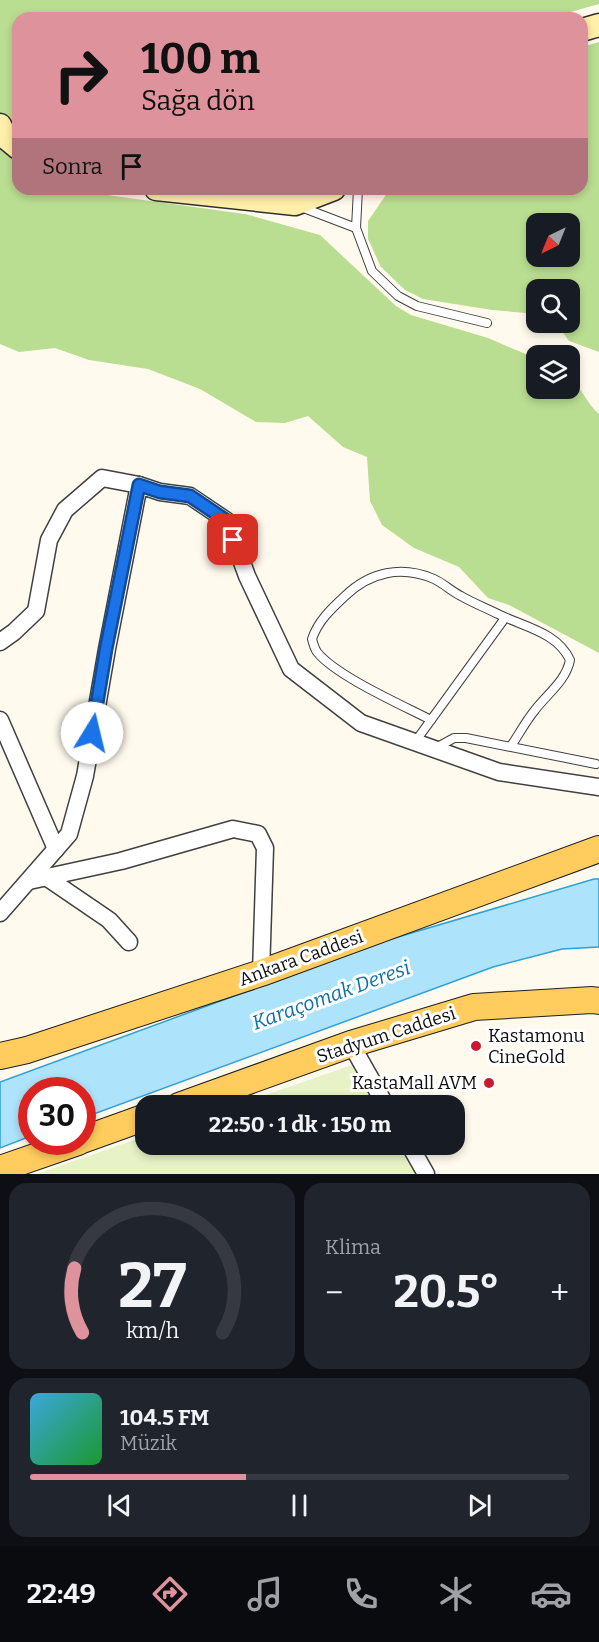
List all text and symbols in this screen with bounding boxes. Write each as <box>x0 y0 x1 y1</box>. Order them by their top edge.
text: 100 m <box>141 34 260 84</box>
icon: right <box>42 36 120 114</box>
text: Sağa dön <box>141 85 255 117</box>
icon: arrive <box>115 150 148 183</box>
text: Sonra <box>42 153 103 180</box>
north arrow <box>526 213 580 267</box>
map controls <box>526 213 580 399</box>
button: search <box>526 279 580 333</box>
button: layers <box>526 345 580 399</box>
pin <box>207 514 258 565</box>
icon: arrive <box>216 523 249 556</box>
position arrow <box>60 701 124 765</box>
street label: Ankara Caddesi <box>236 925 366 991</box>
water label: Karaçomak Deresi <box>249 955 414 1035</box>
street label: Stadyum Caddesi <box>314 1002 458 1068</box>
place label: Kastamonu CineGold <box>488 1025 585 1068</box>
marker: Kastamonu CineGold <box>469 1039 483 1053</box>
place label: KastaMall AVM <box>352 1072 477 1094</box>
marker: KastaMall AVM <box>482 1076 496 1090</box>
speed limit sign: 30 <box>18 1077 96 1155</box>
text: 22:50 · 1 dk · 150 m <box>209 1111 391 1138</box>
text: Klima <box>325 1235 381 1259</box>
text: 27 <box>118 1249 186 1324</box>
text: 20.5° <box>394 1265 500 1319</box>
text: − <box>325 1273 343 1313</box>
text: + <box>550 1273 569 1313</box>
text: km/h <box>125 1318 179 1344</box>
text: 104.5 FM <box>120 1404 209 1431</box>
text: Müzik <box>120 1431 177 1455</box>
icon: previous <box>103 1489 136 1522</box>
icon: pause <box>283 1489 316 1522</box>
icon: next <box>463 1489 496 1522</box>
icon: directions <box>149 1573 191 1615</box>
icon: music <box>244 1573 286 1615</box>
icon: phone <box>340 1573 382 1615</box>
icon: climate <box>435 1573 477 1615</box>
icon: car <box>530 1573 572 1615</box>
text: 22:49 <box>27 1578 96 1610</box>

